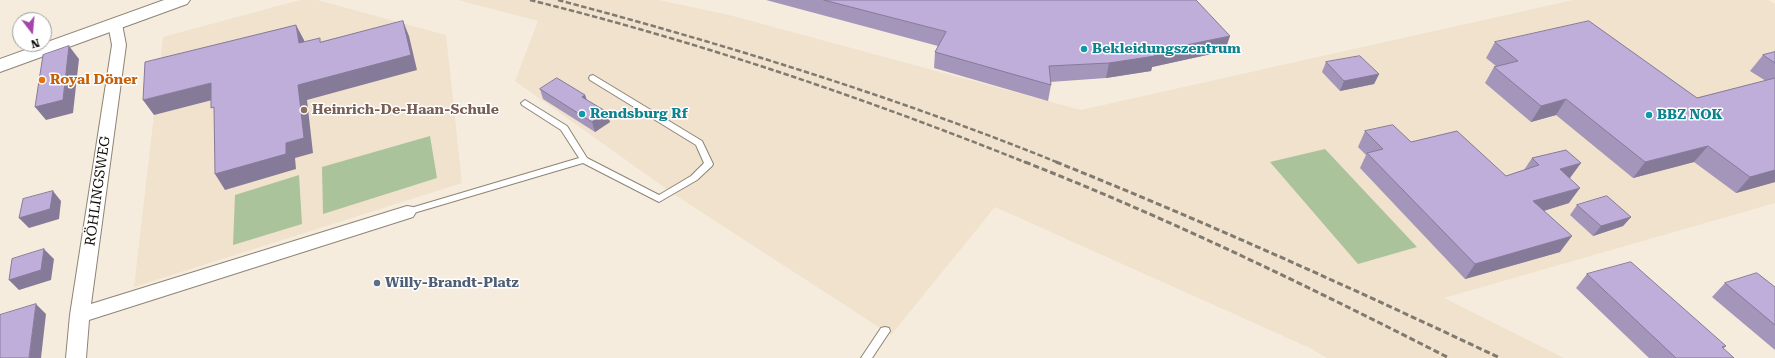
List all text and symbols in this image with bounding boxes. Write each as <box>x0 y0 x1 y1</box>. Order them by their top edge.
north arrow <box>12 12 52 52</box>
text: N <box>29 36 41 50</box>
place label: Bekleidungszentrum <box>1092 41 1241 57</box>
marker: Bekleidungszentrum <box>1079 44 1089 54</box>
place label: Royal Döner <box>50 72 138 88</box>
marker: Royal Döner <box>37 75 47 85</box>
place label: Heinrich-De-Haan-Schule <box>312 102 499 118</box>
marker: Heinrich-De-Haan-Schule <box>299 105 309 115</box>
place label: Rendsburg Rf <box>590 106 688 122</box>
place label: BBZ NOK <box>1657 107 1723 123</box>
marker: Rendsburg Rf <box>577 109 587 119</box>
marker: BBZ NOK <box>1644 110 1654 120</box>
street label: RÖHLINGSWEG <box>82 135 114 247</box>
place label: Willy-Brandt-Platz <box>385 275 519 291</box>
marker: Willy-Brandt-Platz <box>372 278 382 288</box>

